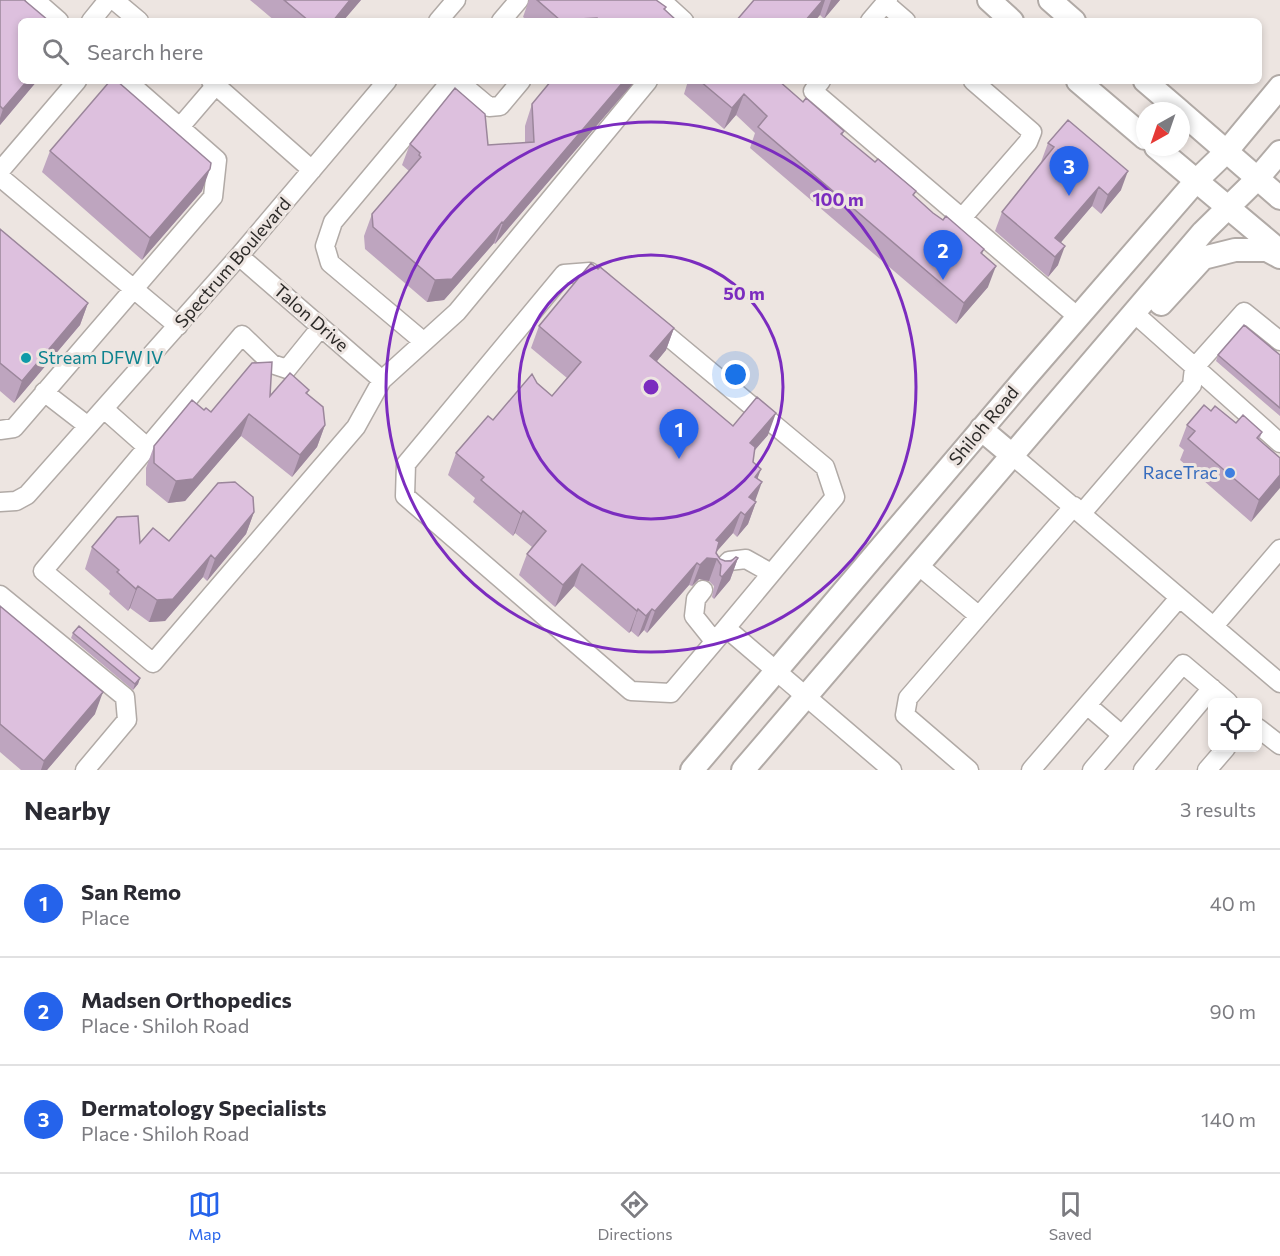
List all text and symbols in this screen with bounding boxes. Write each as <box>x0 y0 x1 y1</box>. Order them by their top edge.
search box <box>18 18 1262 84</box>
icon: search <box>39 35 72 68</box>
text: Search here <box>87 38 203 65</box>
north arrow <box>1136 102 1190 156</box>
pin: 3 <box>1050 146 1088 196</box>
text: 100 m <box>812 188 864 210</box>
street label: Spectrum Boulevard <box>170 193 295 332</box>
pin: 2 <box>924 230 962 280</box>
street label: Talon Drive <box>270 279 354 356</box>
text: 50 m <box>723 282 765 304</box>
place label: Stream DFW IV <box>38 346 163 368</box>
marker: Stream DFW IV <box>19 351 33 365</box>
your location <box>721 360 750 389</box>
centre of rings <box>641 377 661 397</box>
street label: Shiloh Road <box>944 381 1023 469</box>
pin: 1 <box>660 410 698 459</box>
place label: RaceTrac <box>1143 461 1218 483</box>
marker: RaceTrac <box>1223 466 1237 480</box>
map controls <box>1208 698 1262 752</box>
button: locate <box>1208 698 1262 752</box>
text: Nearby <box>24 794 111 825</box>
text: 3 results <box>1180 797 1256 821</box>
text: San Remo <box>81 878 181 905</box>
text: 1 <box>39 891 48 915</box>
text: 40 m <box>1210 891 1256 915</box>
text: Place <box>81 905 130 929</box>
text: Madsen Orthopedics <box>81 986 292 1013</box>
text: 2 <box>38 999 49 1023</box>
text: 90 m <box>1210 999 1256 1023</box>
text: Place · Shiloh Road <box>81 1013 249 1037</box>
text: Dermatology Specialists <box>81 1094 326 1121</box>
text: 3 <box>38 1107 49 1131</box>
text: 140 m <box>1201 1107 1256 1131</box>
text: Place · Shiloh Road <box>81 1121 249 1145</box>
tab: Map <box>188 1188 221 1243</box>
tab: Directions <box>597 1188 672 1243</box>
tab: Saved <box>1049 1188 1092 1243</box>

